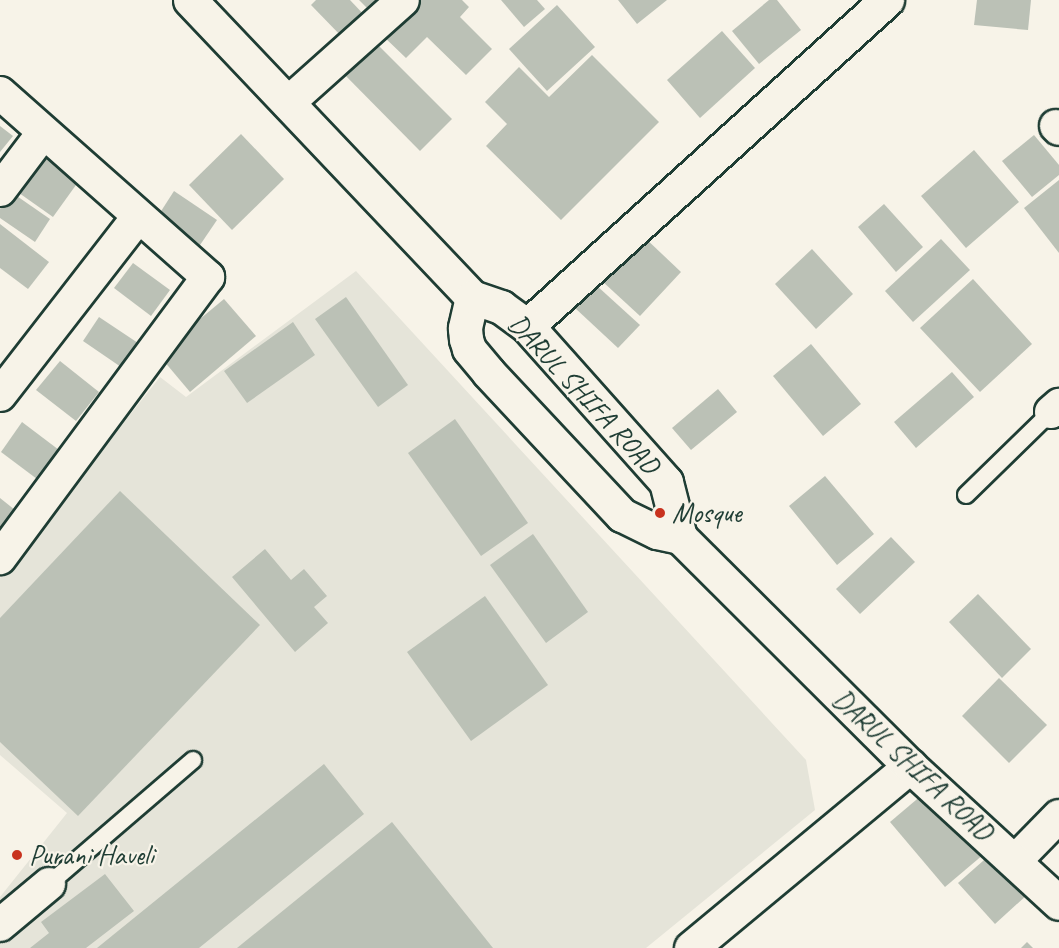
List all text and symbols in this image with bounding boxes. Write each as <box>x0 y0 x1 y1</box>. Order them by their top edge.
street label: DARUL SHIFA ROAD <box>501 306 667 482</box>
place label: Mosque <box>672 496 742 530</box>
marker: Mosque <box>653 506 667 520</box>
street label: DARUL SHIFA ROAD <box>825 682 1001 848</box>
place label: Purani Haveli <box>29 838 153 872</box>
marker: Purani Haveli <box>10 848 24 862</box>

